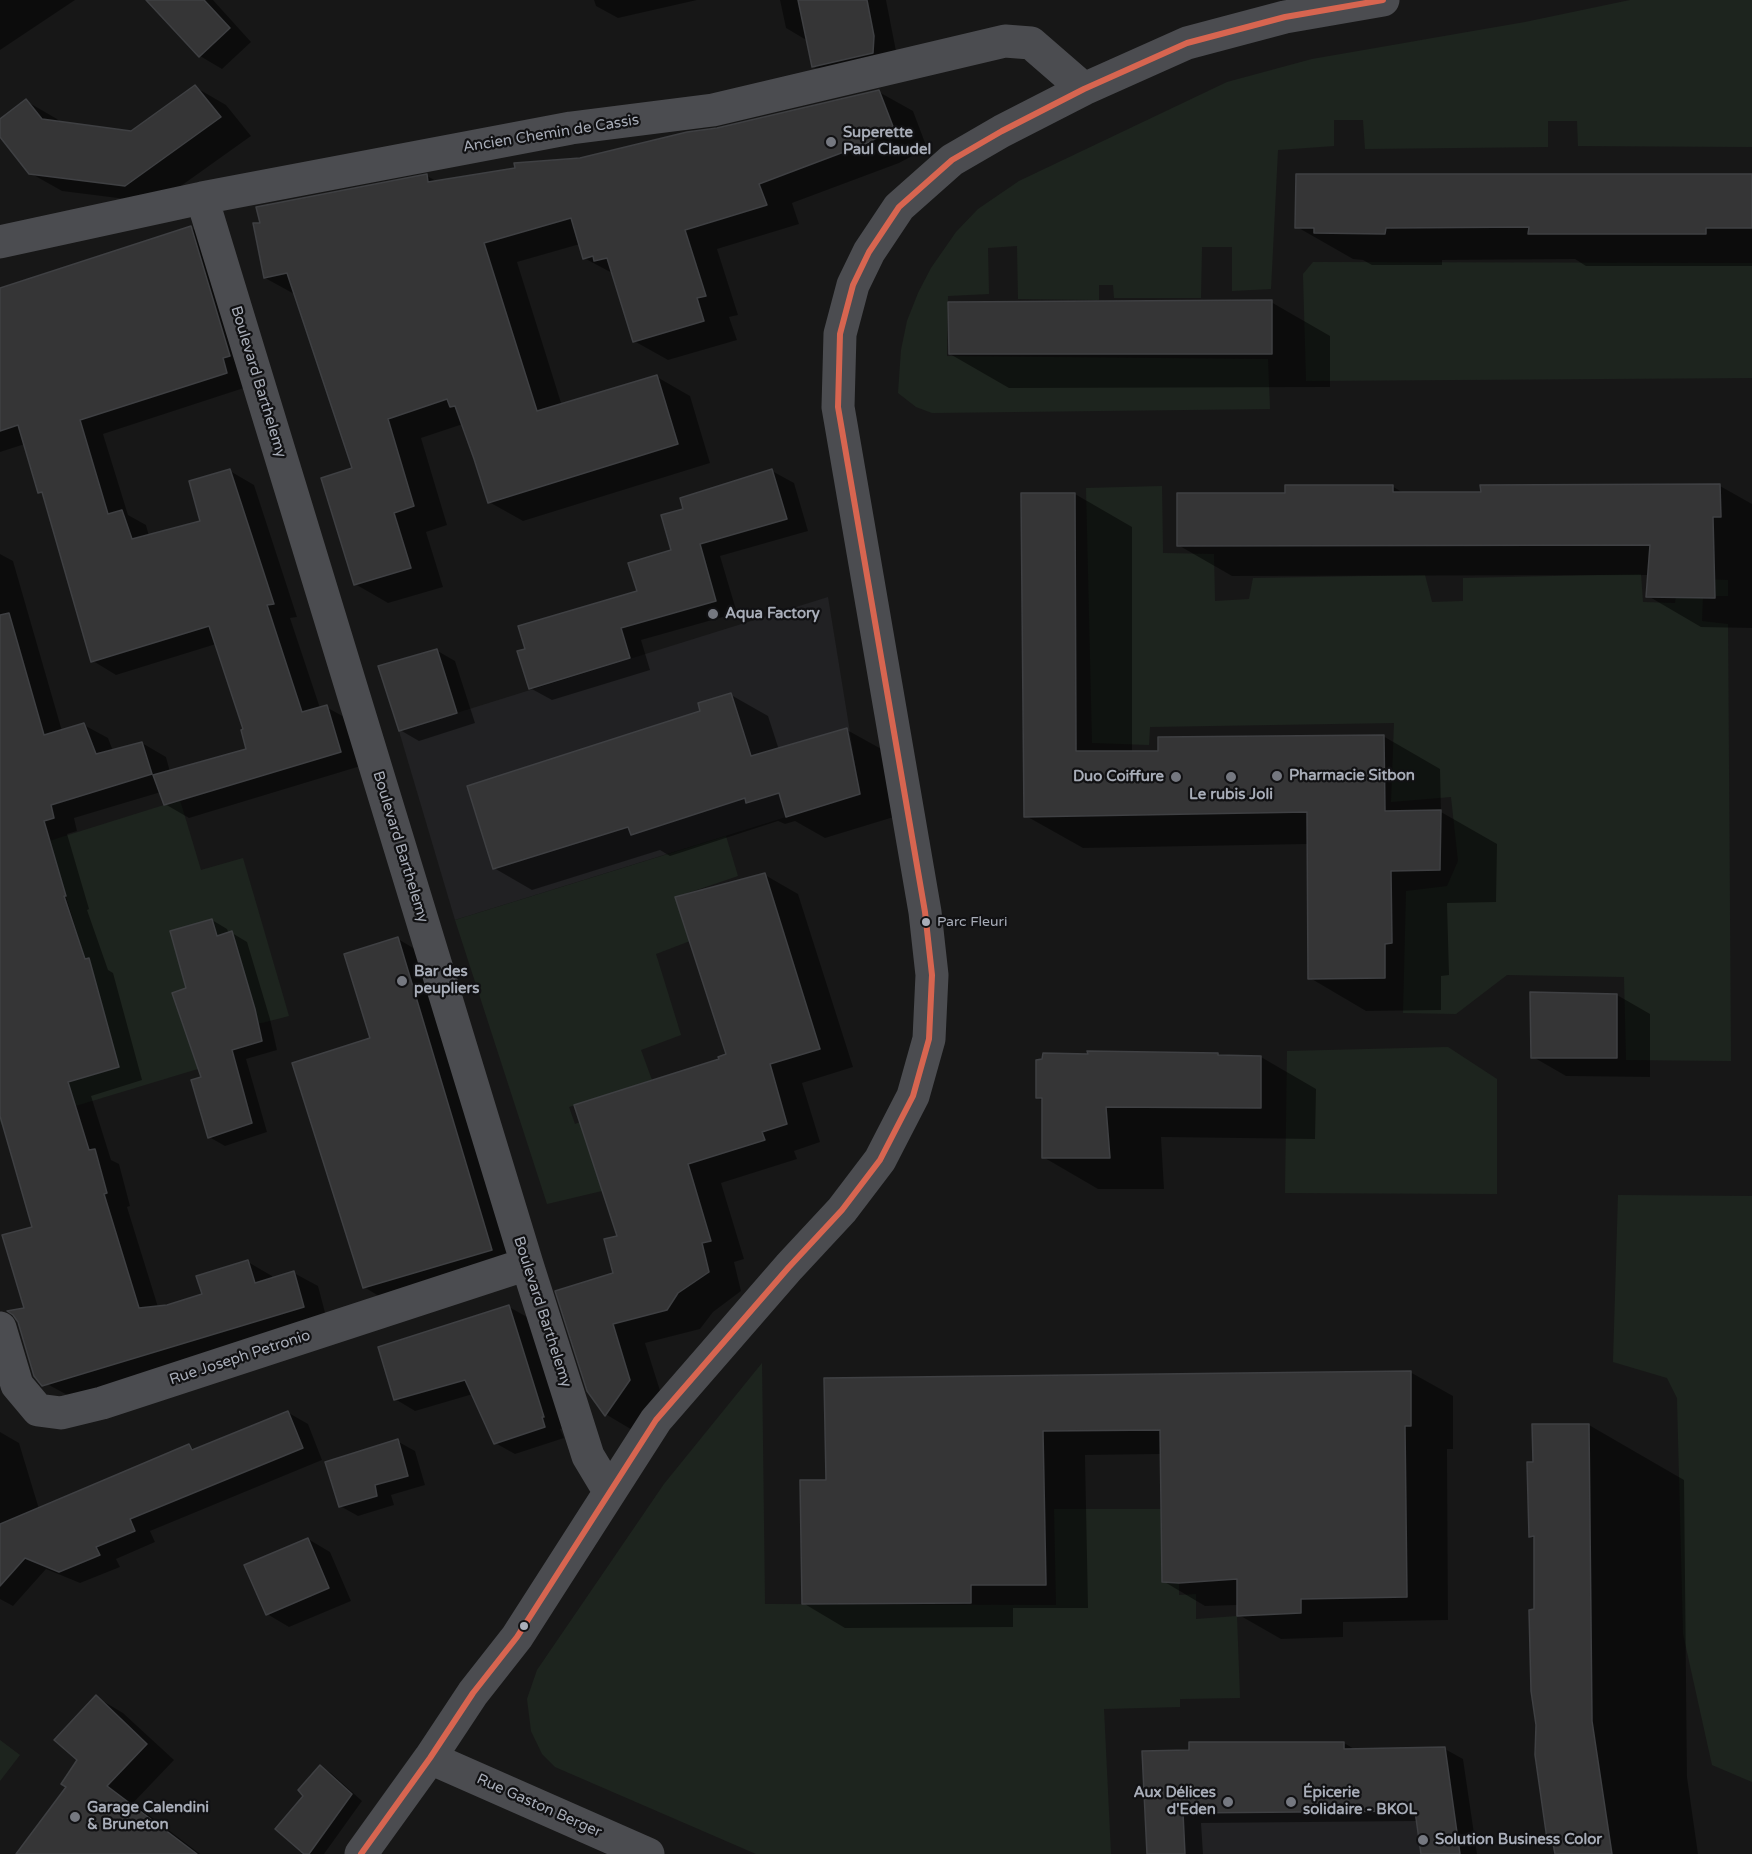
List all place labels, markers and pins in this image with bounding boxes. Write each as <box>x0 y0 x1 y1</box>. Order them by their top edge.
place label: Superette Paul Claudel <box>843 124 931 159</box>
marker: Superette Paul Claudel <box>824 135 838 149</box>
place label: Aqua Factory <box>725 605 820 623</box>
marker: Aqua Factory <box>706 607 720 621</box>
place label: Pharmacie Sitbon <box>1289 767 1415 785</box>
place label: Duo Coiffure <box>1073 768 1164 786</box>
marker: Pharmacie Sitbon <box>1270 769 1284 783</box>
marker: Duo Coiffure <box>1169 770 1183 784</box>
marker: Le rubis Joli <box>1224 770 1238 784</box>
place label: Le rubis Joli <box>1189 786 1273 804</box>
place label: Parc Fleuri <box>937 914 1007 930</box>
marker: Parc Fleuri <box>920 916 932 928</box>
place label: Bar des peupliers <box>414 963 479 998</box>
marker: Bar des peupliers <box>395 974 409 988</box>
unlabelled marker <box>518 1620 530 1632</box>
place label: Aux Délices d'Eden <box>1134 1784 1216 1819</box>
place label: Épicerie solidaire - BKOL <box>1303 1784 1417 1819</box>
marker: Aux Délices d'Eden <box>1221 1795 1235 1809</box>
marker: Épicerie solidaire - BKOL <box>1284 1795 1298 1809</box>
place label: Garage Calendini & Bruneton <box>87 1799 209 1834</box>
marker: Garage Calendini & Bruneton <box>68 1810 82 1824</box>
place label: Solution Business Color <box>1435 1831 1602 1849</box>
marker: Solution Business Color <box>1416 1833 1430 1847</box>

